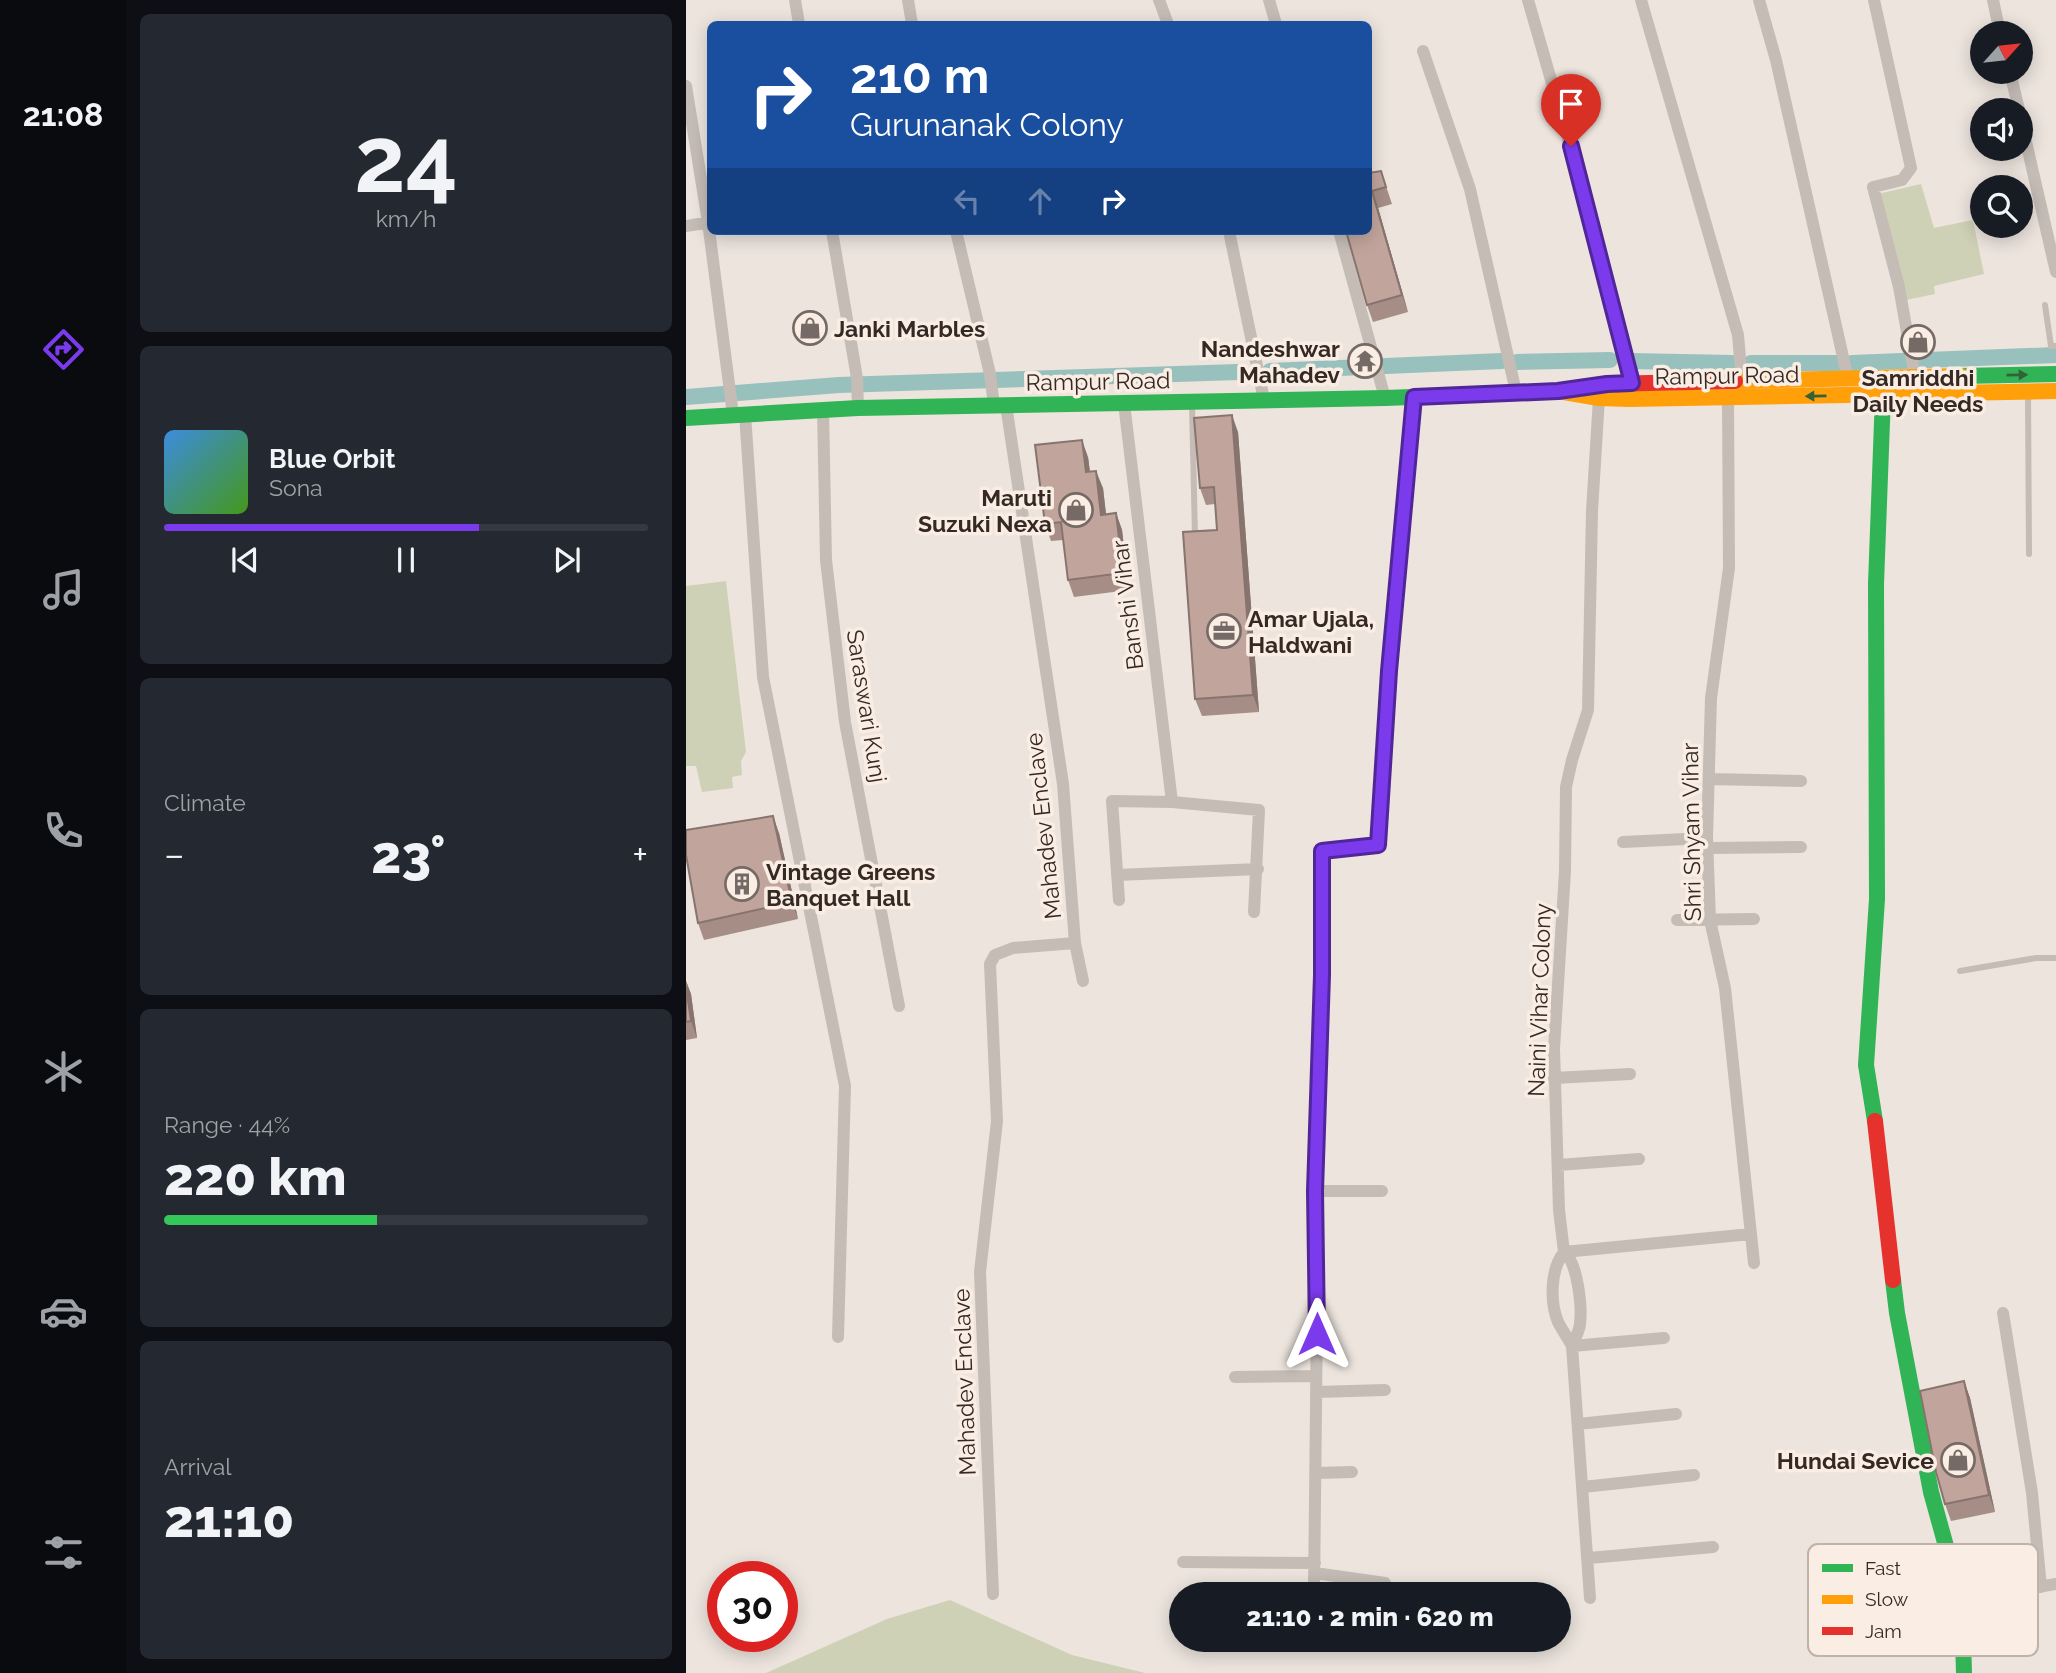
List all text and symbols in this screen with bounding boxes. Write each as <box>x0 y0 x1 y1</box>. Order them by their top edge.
north arrow <box>1970 21 2034 84</box>
map controls <box>1970 21 2033 238</box>
text: 210 m <box>850 47 989 104</box>
icon: right <box>735 49 826 140</box>
pin <box>1541 74 1601 146</box>
icon: arrive <box>1552 85 1590 123</box>
text: 21:08 <box>23 96 103 133</box>
button: sound <box>1970 98 2033 161</box>
text: 24 <box>354 106 458 213</box>
text: Gurunanak Colony <box>850 106 1124 143</box>
button: search <box>1970 175 2033 238</box>
icon: left <box>948 182 986 220</box>
icon: ahead <box>1021 182 1059 220</box>
icon: right <box>1094 182 1132 220</box>
text: km/h <box>376 205 436 232</box>
shop icon: Janki Marbles <box>791 309 829 347</box>
place label: Janki Marbles <box>834 315 985 342</box>
shop icon: Samriddhi Daily Needs <box>1899 323 1937 361</box>
icon: directions <box>39 325 88 374</box>
place label: Nandeshwar Mahadev <box>1201 335 1340 388</box>
temple icon: Nandeshwar Mahadev <box>1346 342 1384 380</box>
street label: Rampur Road <box>1654 360 1800 390</box>
place label: Samriddhi Daily Needs <box>1853 364 1983 417</box>
street label: Rampur Road <box>1025 366 1171 396</box>
one-way arrow <box>2007 369 2029 380</box>
one-way arrow <box>1805 390 1827 402</box>
text: Blue Orbit <box>269 444 396 474</box>
text: Sona <box>269 474 323 501</box>
place label: Maruti Suzuki Nexa <box>918 484 1052 537</box>
shop icon: Maruti Suzuki Nexa <box>1057 491 1095 529</box>
street label: Banshi Vihar <box>1106 539 1148 671</box>
icon: previous <box>226 541 264 579</box>
icon: pause <box>387 541 425 579</box>
icon: next <box>548 541 586 579</box>
icon: music <box>39 565 88 614</box>
place label: Amar Ujala, Haldwani <box>1248 605 1374 658</box>
office icon: Amar Ujala, Haldwani <box>1205 612 1243 650</box>
street label: Saraswari Kunj <box>842 628 892 784</box>
street label: Mahadev Enclave <box>1020 731 1066 921</box>
street label: Shri Shyam Vihar <box>1676 742 1706 922</box>
text: Climate <box>164 789 246 816</box>
icon: phone <box>39 806 88 855</box>
text: 23° <box>371 824 445 885</box>
text: − <box>164 832 184 877</box>
text: + <box>632 832 648 877</box>
place label: Vintage Greens Banquet Hall <box>766 858 935 911</box>
building icon: Vintage Greens Banquet Hall <box>723 865 761 903</box>
street label: Naini Vihar Colony <box>1522 903 1556 1097</box>
icon: climate <box>39 1047 88 1096</box>
text: Range · 44% <box>164 1111 290 1138</box>
text: 220 km <box>164 1146 347 1207</box>
icon: car <box>39 1287 88 1336</box>
street label: Mahadev Enclave <box>947 1288 981 1476</box>
position arrow <box>1280 1297 1354 1371</box>
shop icon: Hundai Sevice <box>1939 1441 1977 1479</box>
place label: Hundai Sevice <box>1777 1447 1934 1474</box>
text: Arrival <box>164 1453 231 1480</box>
text: 21:10 <box>164 1488 294 1549</box>
icon: filters <box>39 1528 88 1577</box>
legend <box>1808 1544 2038 1656</box>
text: Fast <box>1865 1557 1901 1579</box>
speed limit sign: 30 <box>707 1561 798 1652</box>
text: Slow <box>1865 1588 1909 1610</box>
text: 21:10 · 2 min · 620 m <box>1246 1602 1494 1632</box>
text: Jam <box>1865 1620 1902 1642</box>

